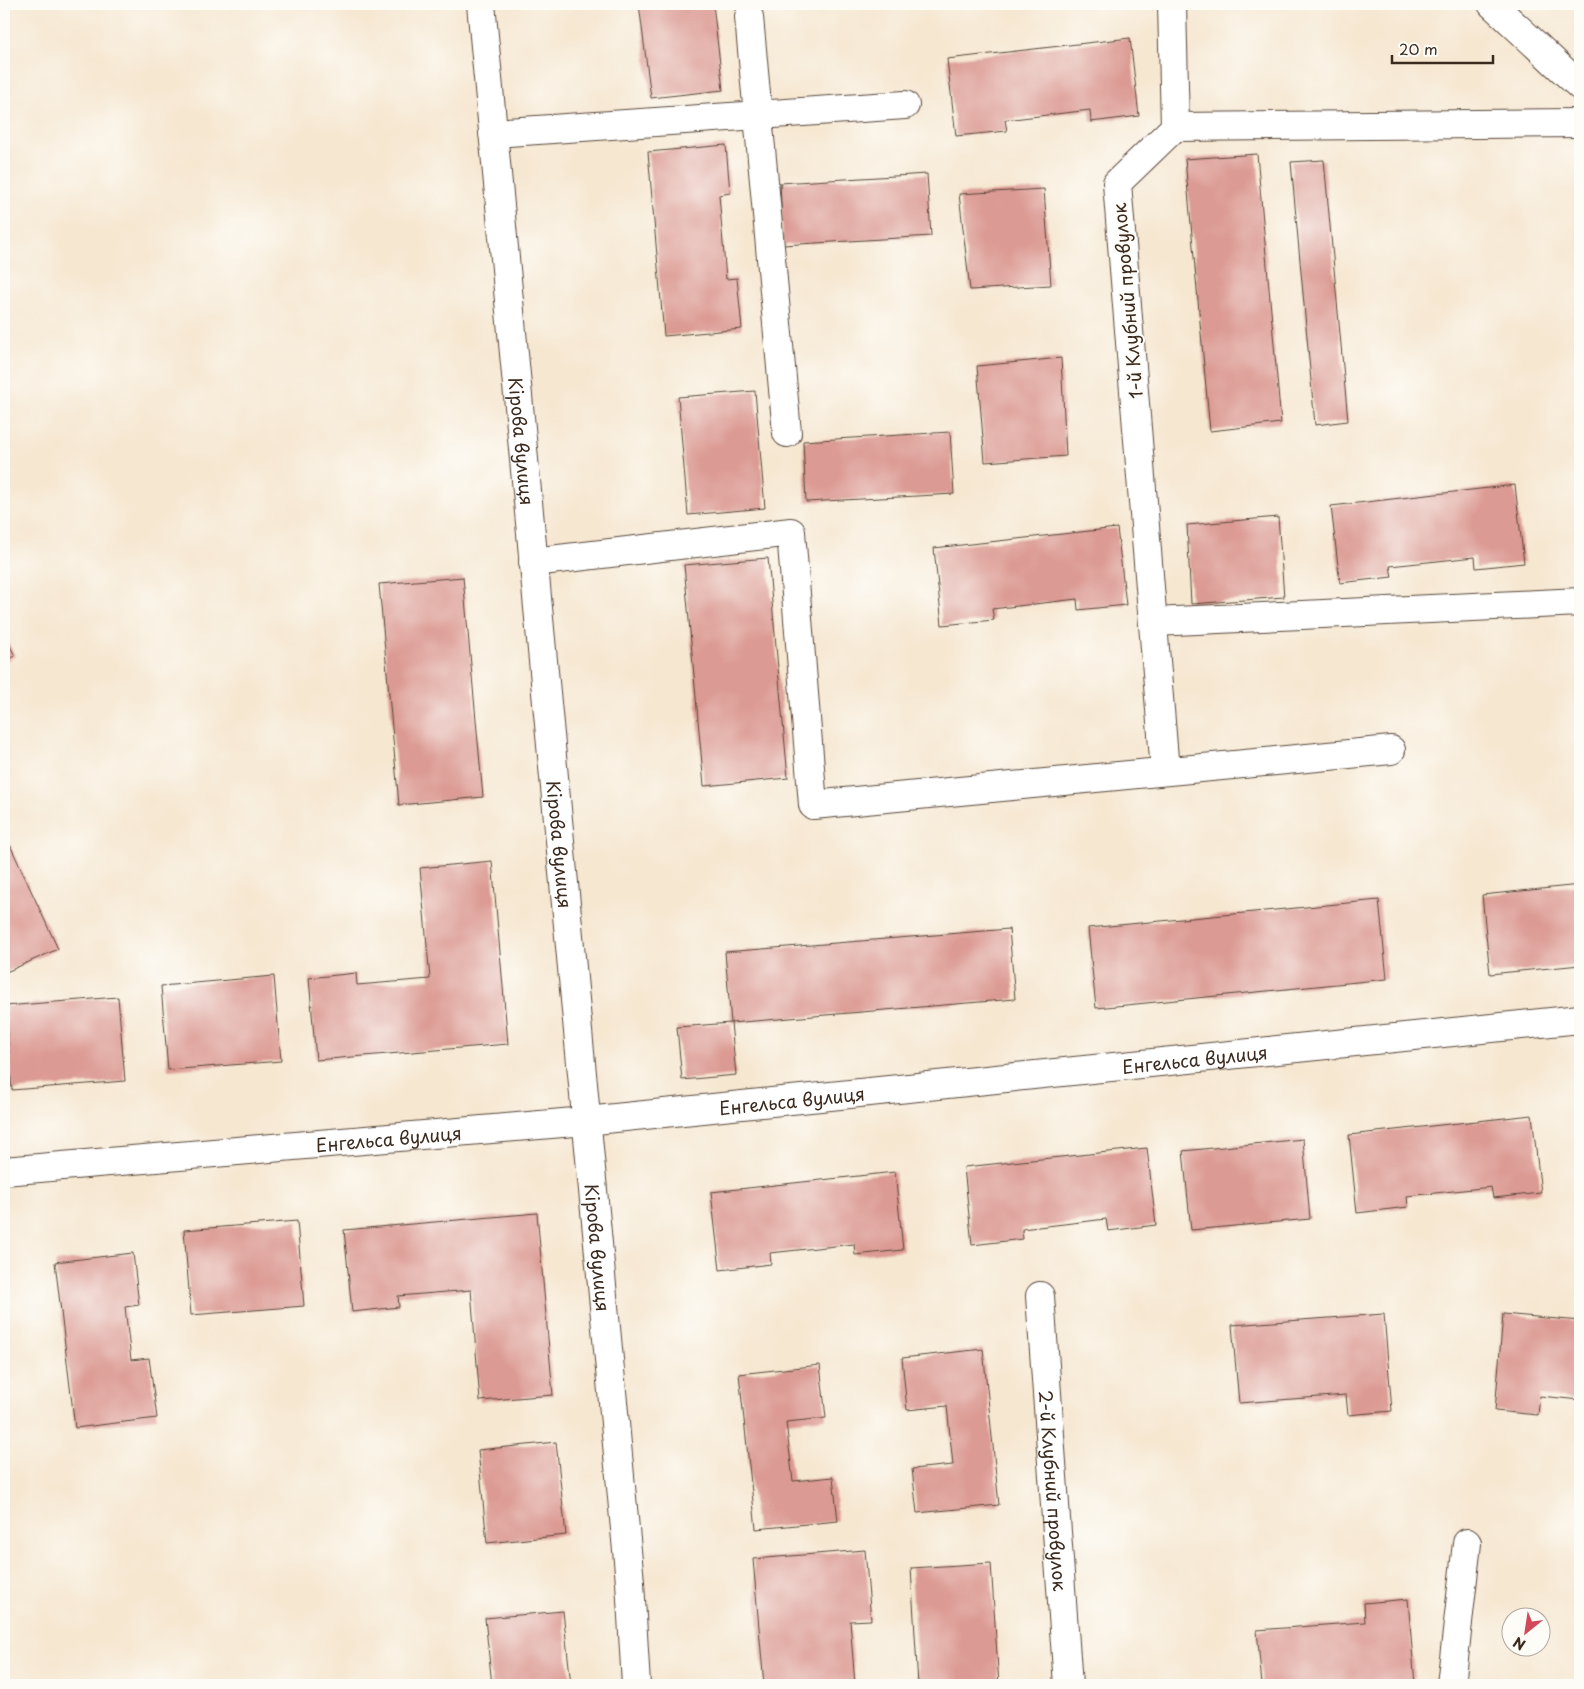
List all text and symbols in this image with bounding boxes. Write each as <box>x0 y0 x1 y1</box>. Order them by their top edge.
scale bar <box>1392 32 1493 64</box>
text: 20 m <box>1399 37 1438 60</box>
street label: 1-й Клубний провулок <box>1105 202 1149 400</box>
street label: Кірова вулиця <box>503 376 542 506</box>
street label: Кірова вулиця <box>541 779 580 910</box>
street label: Енгельса вулиця <box>1120 1038 1269 1079</box>
street label: Енгельса вулиця <box>718 1079 866 1121</box>
street label: Енгельса вулиця <box>314 1118 463 1158</box>
street label: Кірова вулиця <box>579 1182 618 1313</box>
street label: 2-й Клубний провулок <box>1033 1389 1075 1592</box>
north arrow <box>1502 1606 1552 1656</box>
text: N <box>1509 1632 1529 1656</box>

